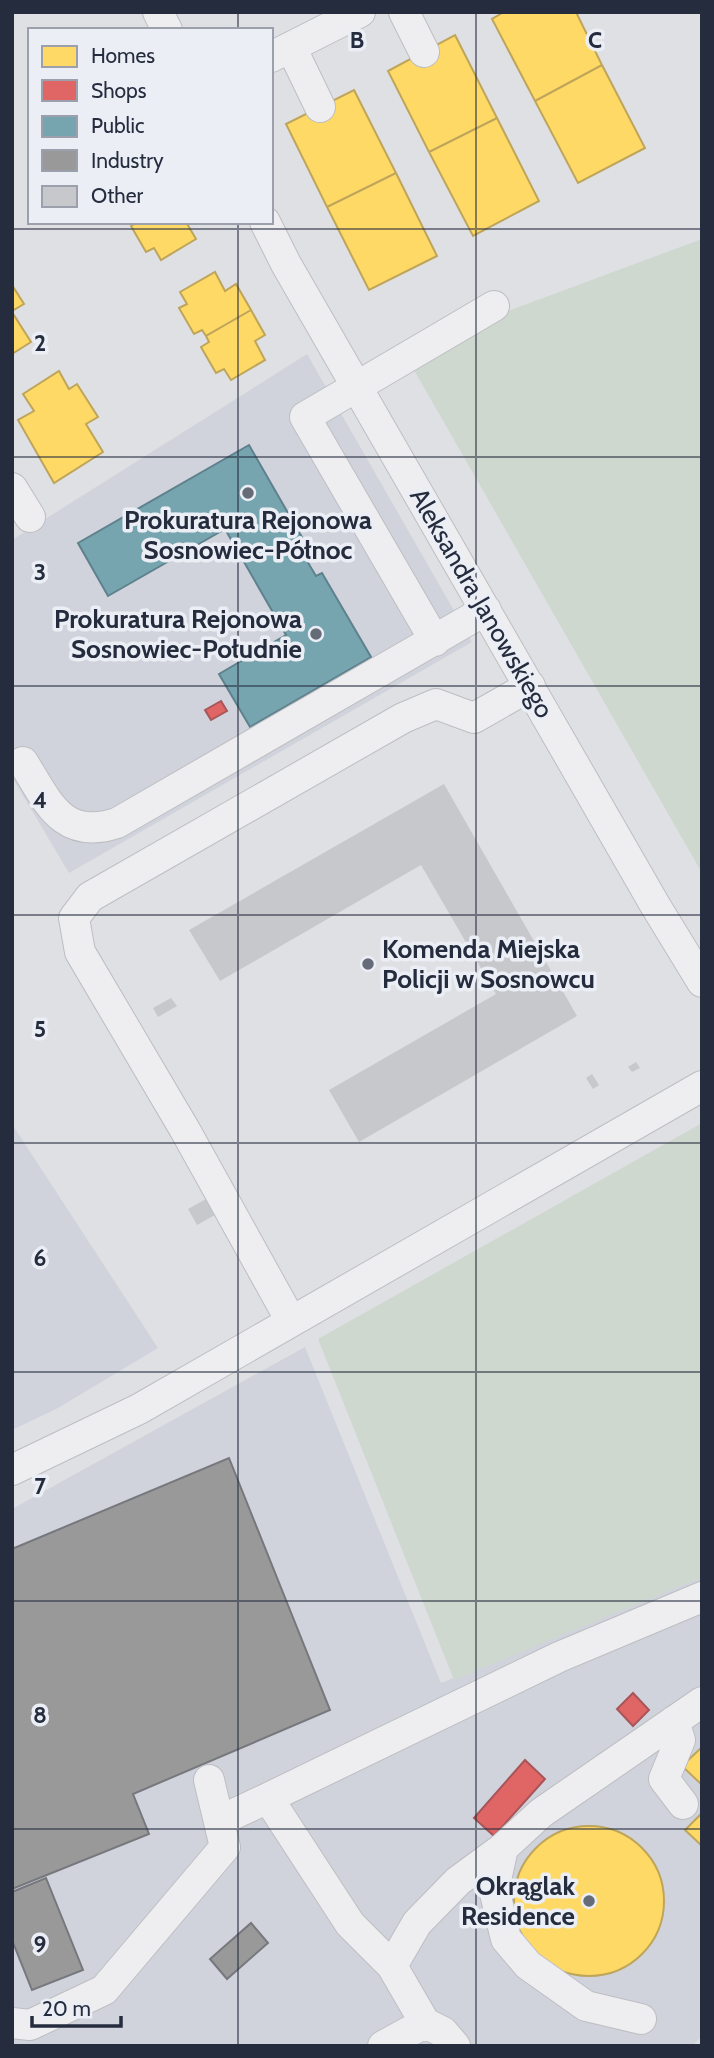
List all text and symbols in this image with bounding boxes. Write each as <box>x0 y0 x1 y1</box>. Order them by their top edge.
text: B <box>350 26 364 54</box>
text: C <box>588 26 602 54</box>
legend <box>28 28 273 224</box>
text: Homes <box>91 43 155 68</box>
text: Shops <box>91 78 147 103</box>
text: Public <box>91 113 145 138</box>
text: Industry <box>91 148 164 173</box>
text: Other <box>91 183 143 208</box>
text: 2 <box>34 329 46 357</box>
street label: Aleksandra Janowskiego <box>403 482 561 724</box>
marker: Prokuratura Rejonowa Sosnowiec-Północ <box>240 485 256 501</box>
place label: Prokuratura Rejonowa Sosnowiec-Północ <box>124 504 372 566</box>
text: 3 <box>34 558 46 586</box>
place label: Prokuratura Rejonowa Sosnowiec-Południe <box>54 603 302 665</box>
marker: Prokuratura Rejonowa Sosnowiec-Południe <box>308 626 324 642</box>
text: 4 <box>33 786 47 814</box>
place label: Komenda Miejska Policji w Sosnowcu <box>382 933 595 995</box>
marker: Komenda Miejska Policji w Sosnowcu <box>360 956 376 972</box>
text: 5 <box>34 1015 46 1043</box>
text: 6 <box>34 1244 46 1272</box>
text: 7 <box>34 1472 46 1500</box>
text: 8 <box>33 1701 47 1729</box>
place label: Okrąglak Residence <box>461 1870 575 1932</box>
marker: Okrąglak Residence <box>581 1893 597 1909</box>
text: 9 <box>34 1930 46 1958</box>
scale bar <box>32 1984 121 2028</box>
text: 20 m <box>42 1996 91 2021</box>

